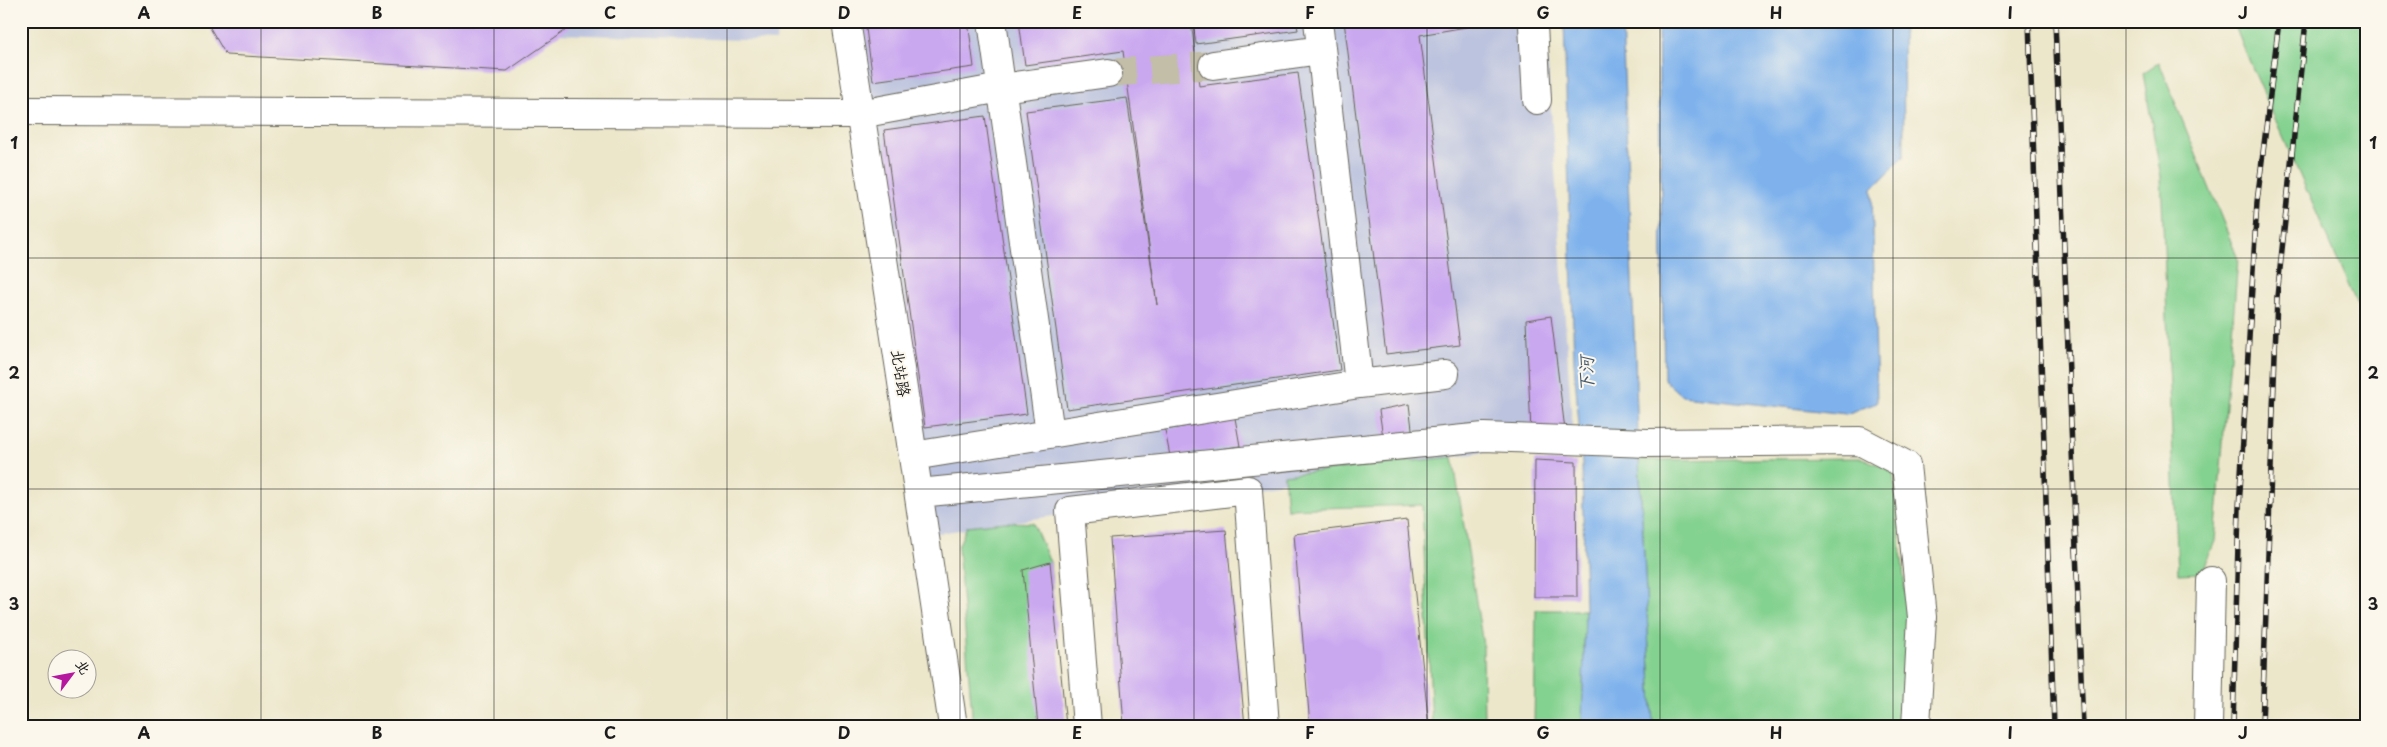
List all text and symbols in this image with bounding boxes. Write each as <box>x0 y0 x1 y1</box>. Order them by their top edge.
text: A <box>138 0 151 24</box>
text: B <box>372 0 383 24</box>
text: C <box>604 0 616 24</box>
text: D <box>838 0 850 24</box>
text: E <box>1072 0 1082 24</box>
text: F <box>1305 0 1315 24</box>
text: G <box>1536 0 1550 24</box>
text: H <box>1770 0 1782 24</box>
text: I <box>2007 0 2013 24</box>
text: J <box>2238 0 2248 24</box>
text: 1 <box>10 130 18 154</box>
text: 1 <box>2369 130 2377 154</box>
street label: 北站路 <box>886 347 918 398</box>
water label: 下河 <box>1572 353 1599 392</box>
text: 2 <box>8 360 20 384</box>
text: 2 <box>2367 360 2379 384</box>
text: 3 <box>9 591 19 615</box>
text: 3 <box>2368 591 2378 615</box>
north arrow <box>48 650 98 700</box>
text: 北 <box>71 655 96 678</box>
text: A <box>138 720 151 744</box>
text: B <box>372 720 383 744</box>
text: C <box>604 720 616 744</box>
text: D <box>838 720 850 744</box>
text: E <box>1072 720 1082 744</box>
text: F <box>1305 720 1315 744</box>
text: G <box>1536 720 1550 744</box>
text: H <box>1770 720 1782 744</box>
text: I <box>2007 720 2013 744</box>
text: J <box>2238 720 2248 744</box>

